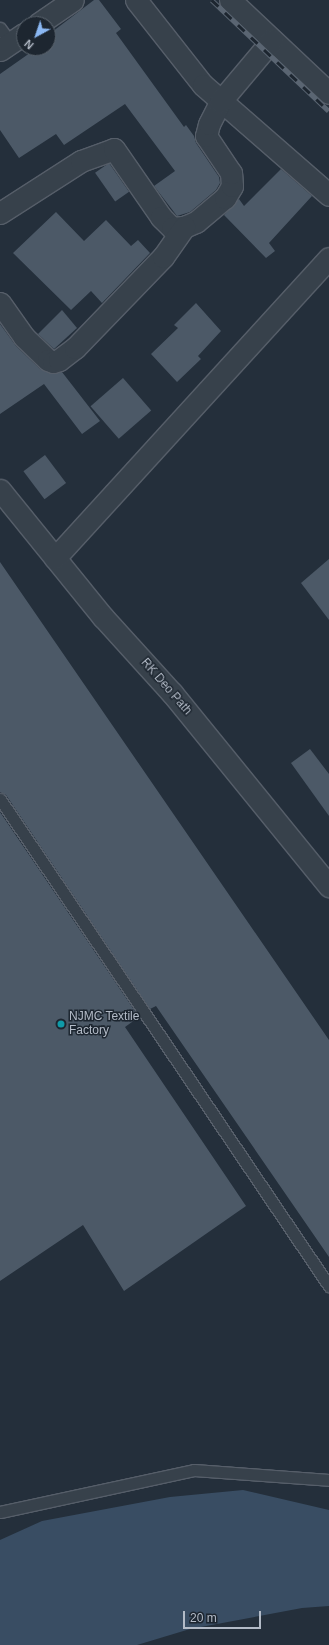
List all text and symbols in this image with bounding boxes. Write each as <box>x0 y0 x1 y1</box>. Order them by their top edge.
north arrow <box>16 16 56 56</box>
text: N <box>22 37 36 52</box>
street label: RK Deo Path <box>138 656 194 718</box>
place label: NJMC Textile Factory <box>69 1010 140 1038</box>
marker: NJMC Textile Factory <box>56 1019 66 1029</box>
scale bar <box>185 1603 263 1629</box>
text: 20 m <box>190 1611 217 1625</box>

